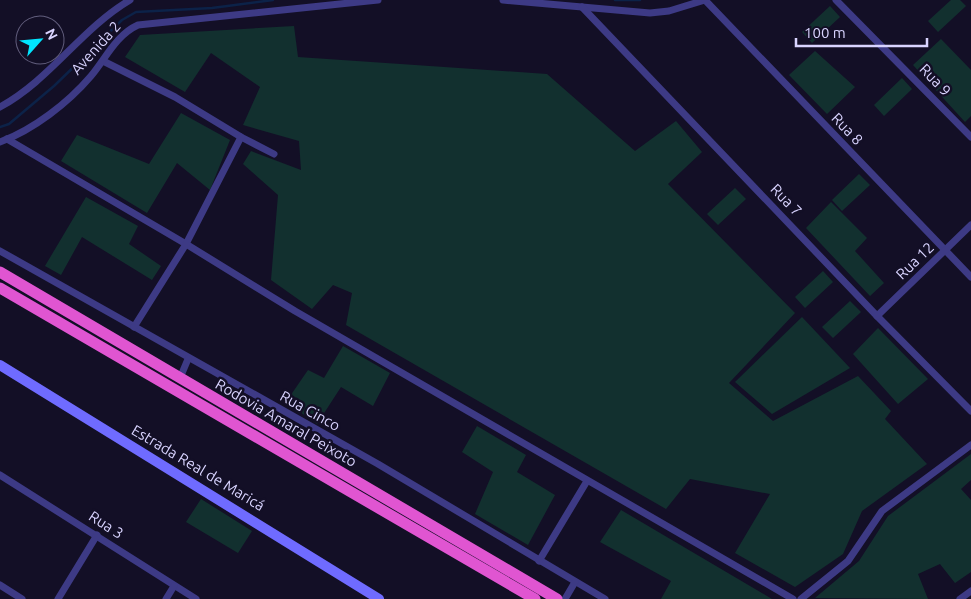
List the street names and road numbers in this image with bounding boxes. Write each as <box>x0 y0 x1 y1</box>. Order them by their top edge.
street label: Avenida 2 <box>67 18 124 78</box>
street label: Rua 9 <box>916 60 955 99</box>
street label: Rua 8 <box>828 109 867 148</box>
street label: Rua 7 <box>767 180 806 219</box>
street label: Rua 12 <box>892 239 937 283</box>
street label: Rodovia Amaral Peixoto <box>213 375 360 470</box>
street label: Rua Cinco <box>277 387 343 434</box>
street label: Estrada Real de Maricá <box>129 421 268 514</box>
street label: Rua 3 <box>86 507 127 542</box>

